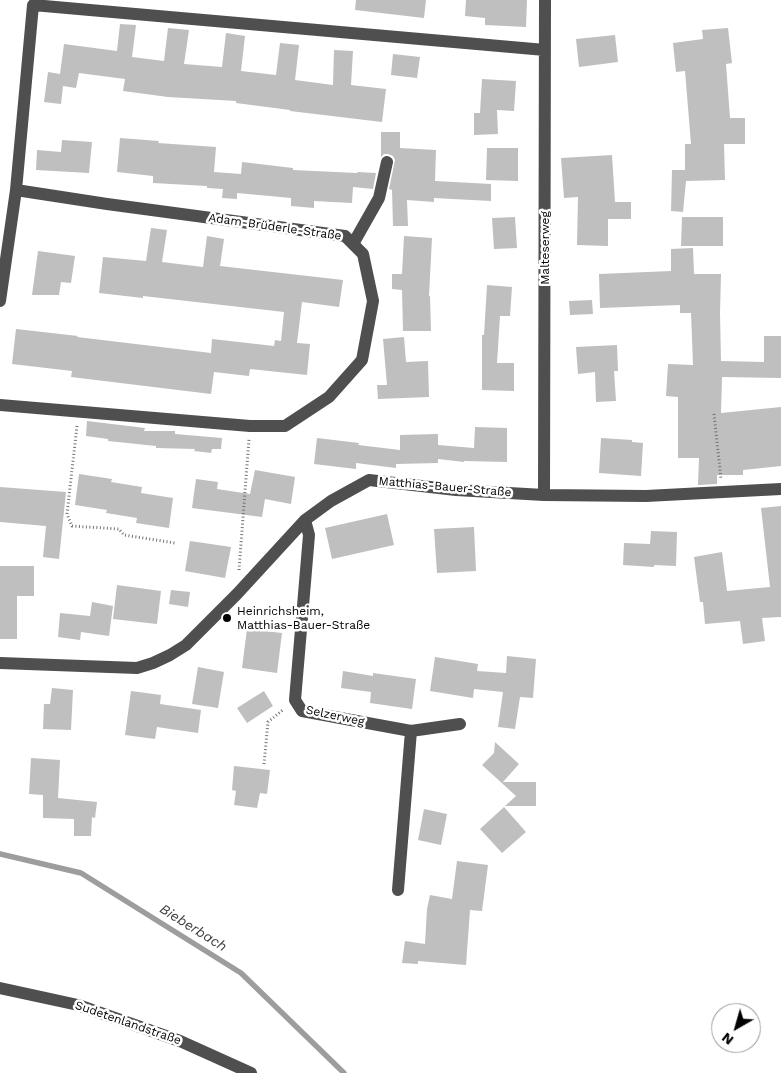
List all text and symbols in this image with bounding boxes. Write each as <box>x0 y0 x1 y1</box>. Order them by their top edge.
street label: Adam-Brüderle-Straße <box>208 211 342 243</box>
street label: Malteserweg <box>538 211 552 285</box>
street label: Matthias-Bauer-Straße <box>378 474 512 500</box>
place label: Heinrichsheim, Matthias-Bauer-Straße <box>237 604 370 632</box>
marker: Heinrichsheim, Matthias-Bauer-Straße <box>221 612 233 624</box>
street label: Selzerweg <box>304 703 366 729</box>
water label: Bieberbach <box>156 901 230 955</box>
street label: Sudetenlandstraße <box>73 998 183 1048</box>
north arrow <box>711 1003 761 1053</box>
text: N <box>718 1030 736 1049</box>

